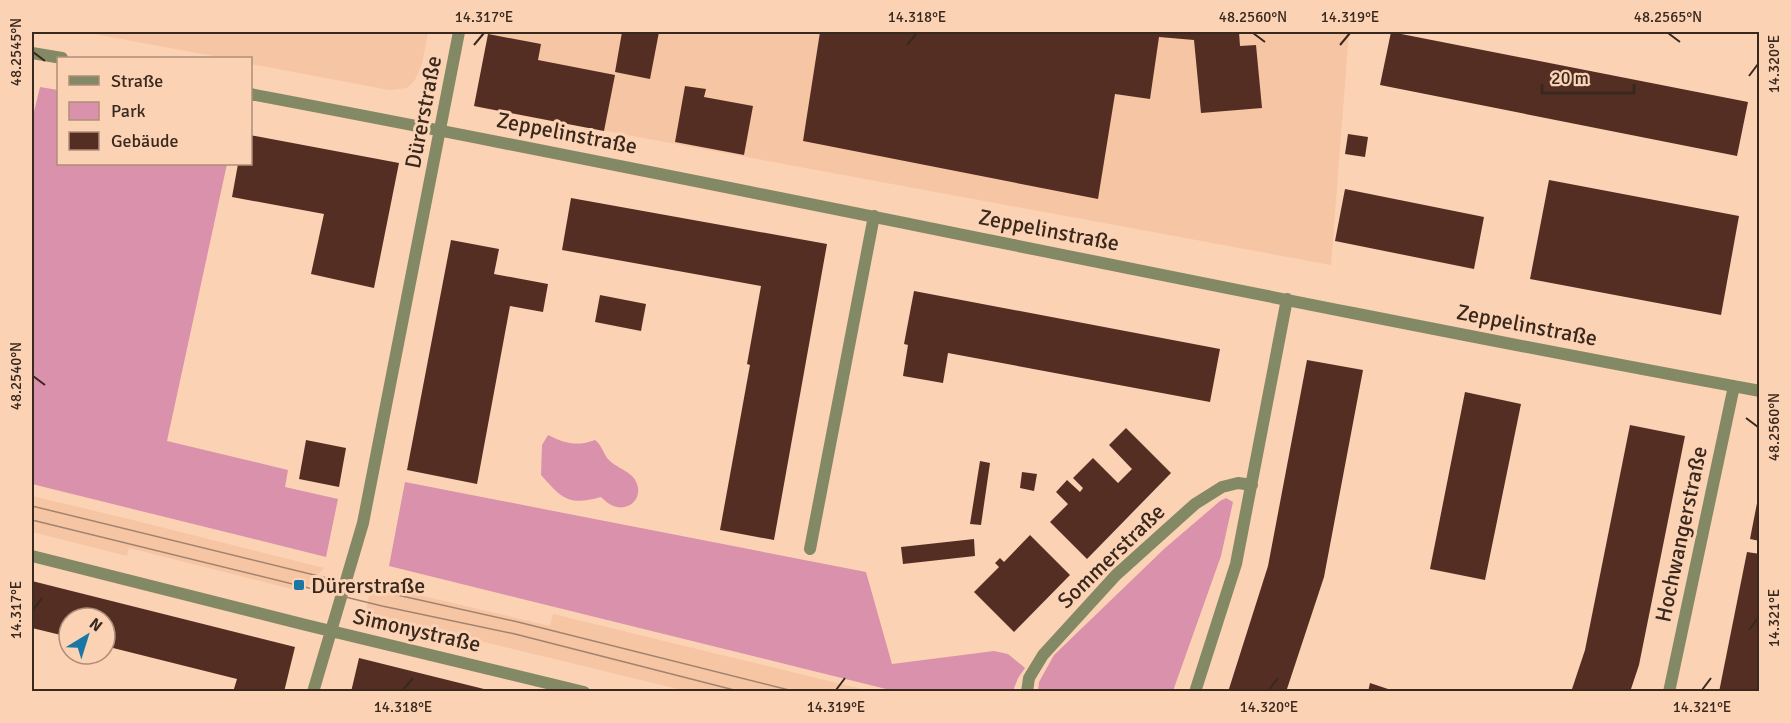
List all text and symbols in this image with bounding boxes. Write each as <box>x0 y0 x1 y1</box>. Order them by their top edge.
text: 14.317°E <box>455 8 513 26</box>
text: 14.318°E <box>888 8 946 26</box>
text: 48.2560°N <box>1219 8 1287 26</box>
text: 14.319°E <box>1321 8 1379 26</box>
text: 48.2565°N <box>1634 8 1702 26</box>
text: 48.2545°N <box>7 18 25 86</box>
text: 14.320°E <box>1765 35 1783 93</box>
street label: Dürerstraße <box>399 53 447 171</box>
legend <box>57 57 252 165</box>
scale bar <box>1542 57 1634 95</box>
text: 20 m <box>1551 67 1589 89</box>
text: Straße <box>111 70 163 92</box>
text: Park <box>111 100 146 122</box>
street label: Zeppelinstraße <box>494 106 640 160</box>
text: Gebäude <box>111 130 179 152</box>
street label: Zeppelinstraße <box>976 203 1122 257</box>
street label: Zeppelinstraße <box>1454 298 1600 352</box>
text: 48.2540°N <box>7 342 25 410</box>
text: 48.2560°N <box>1765 393 1783 461</box>
street label: Hochwangerstraße <box>1649 444 1713 624</box>
street label: Sommerstraße <box>1052 498 1170 614</box>
place label: Dürerstraße <box>311 572 425 599</box>
marker: Dürerstraße <box>292 578 306 592</box>
text: 14.317°E <box>7 581 25 639</box>
text: 14.321°E <box>1765 589 1783 647</box>
street label: Simonystraße <box>350 602 484 658</box>
north arrow <box>57 606 117 666</box>
text: N <box>85 614 106 636</box>
text: 14.318°E <box>374 698 432 716</box>
text: 14.319°E <box>807 698 865 716</box>
text: 14.320°E <box>1240 698 1298 716</box>
text: 14.321°E <box>1673 698 1731 716</box>

